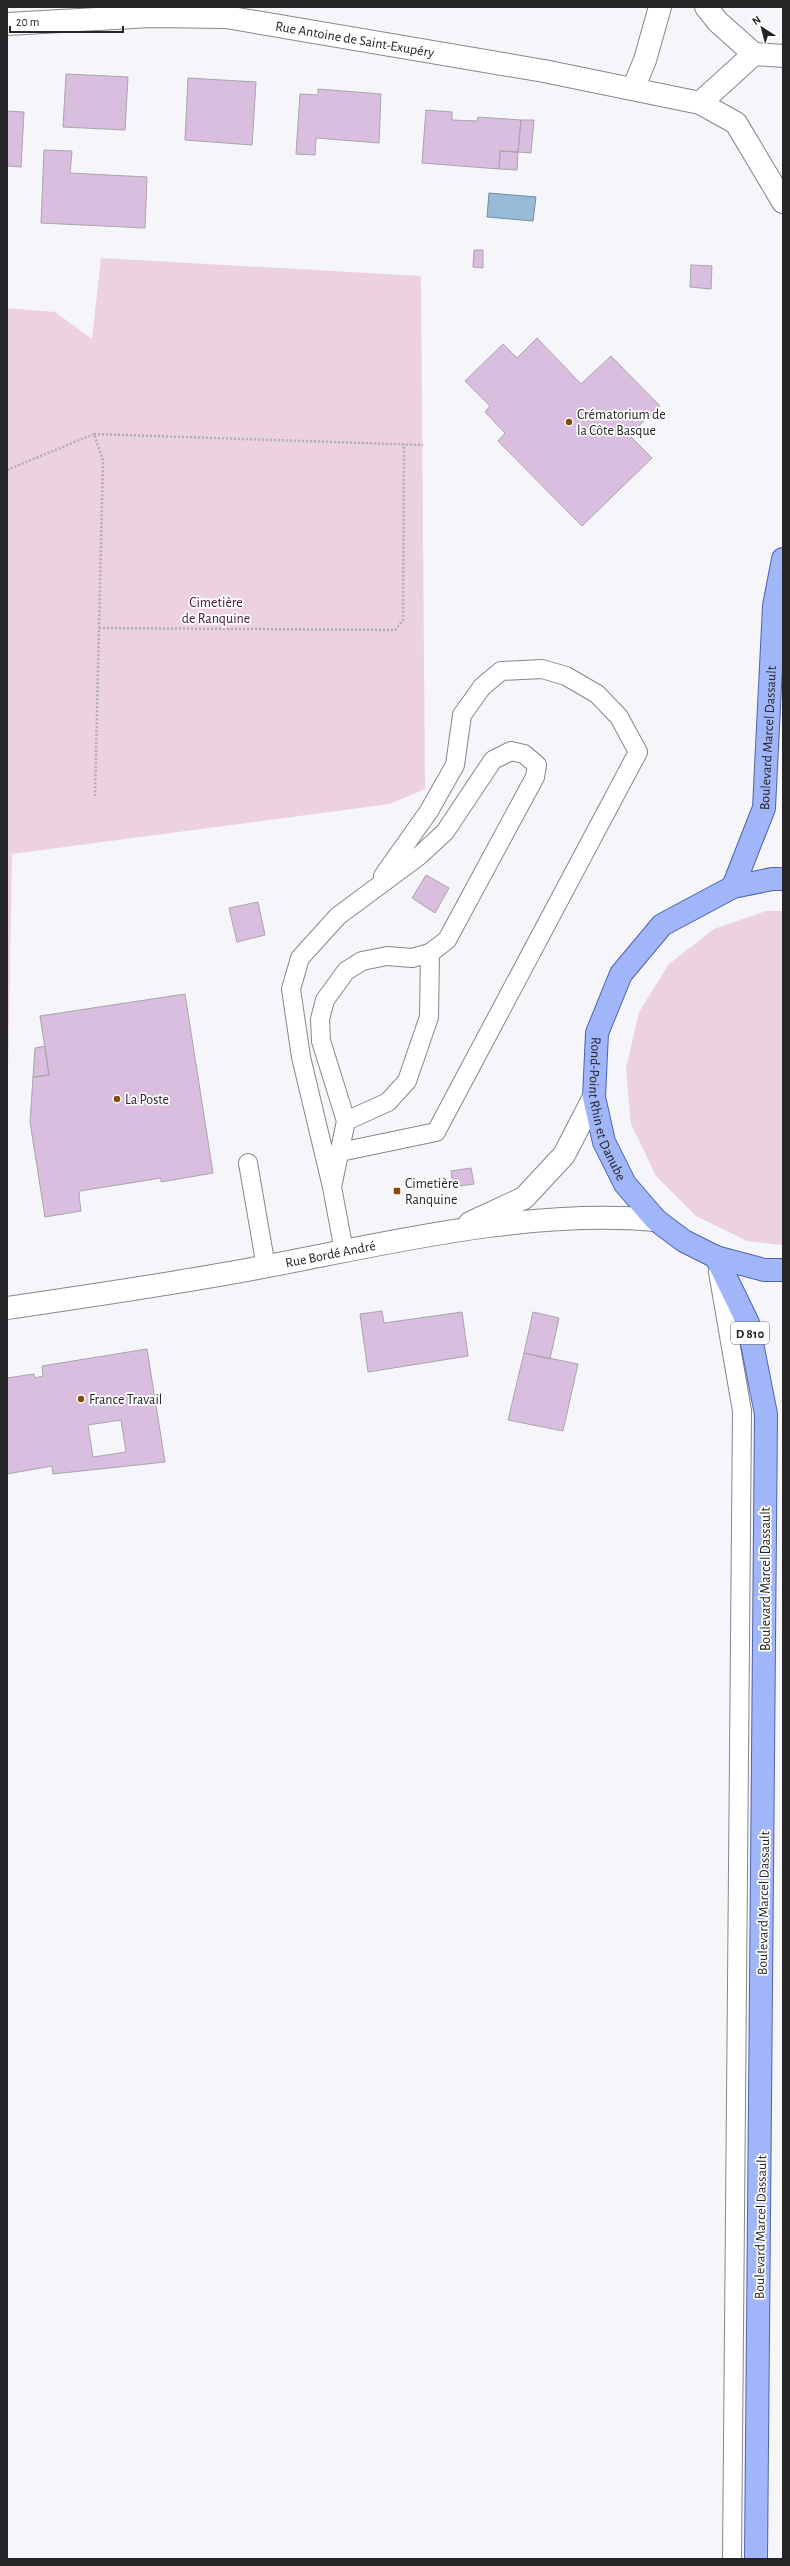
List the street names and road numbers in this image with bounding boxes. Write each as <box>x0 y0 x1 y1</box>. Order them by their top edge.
street label: Rue Antoine de Saint-Exupéry <box>274 19 435 60</box>
street label: Boulevard Marcel Dassault <box>758 665 779 810</box>
street label: Rond-Point Rhin et Danube <box>586 1037 628 1183</box>
street label: Rue Bordé André <box>284 1239 377 1270</box>
road number: D 810 <box>731 1322 769 1344</box>
street label: Boulevard Marcel Dassault <box>759 1506 773 1651</box>
street label: Boulevard Marcel Dassault <box>756 1830 772 1975</box>
street label: Boulevard Marcel Dassault <box>753 2154 769 2299</box>

